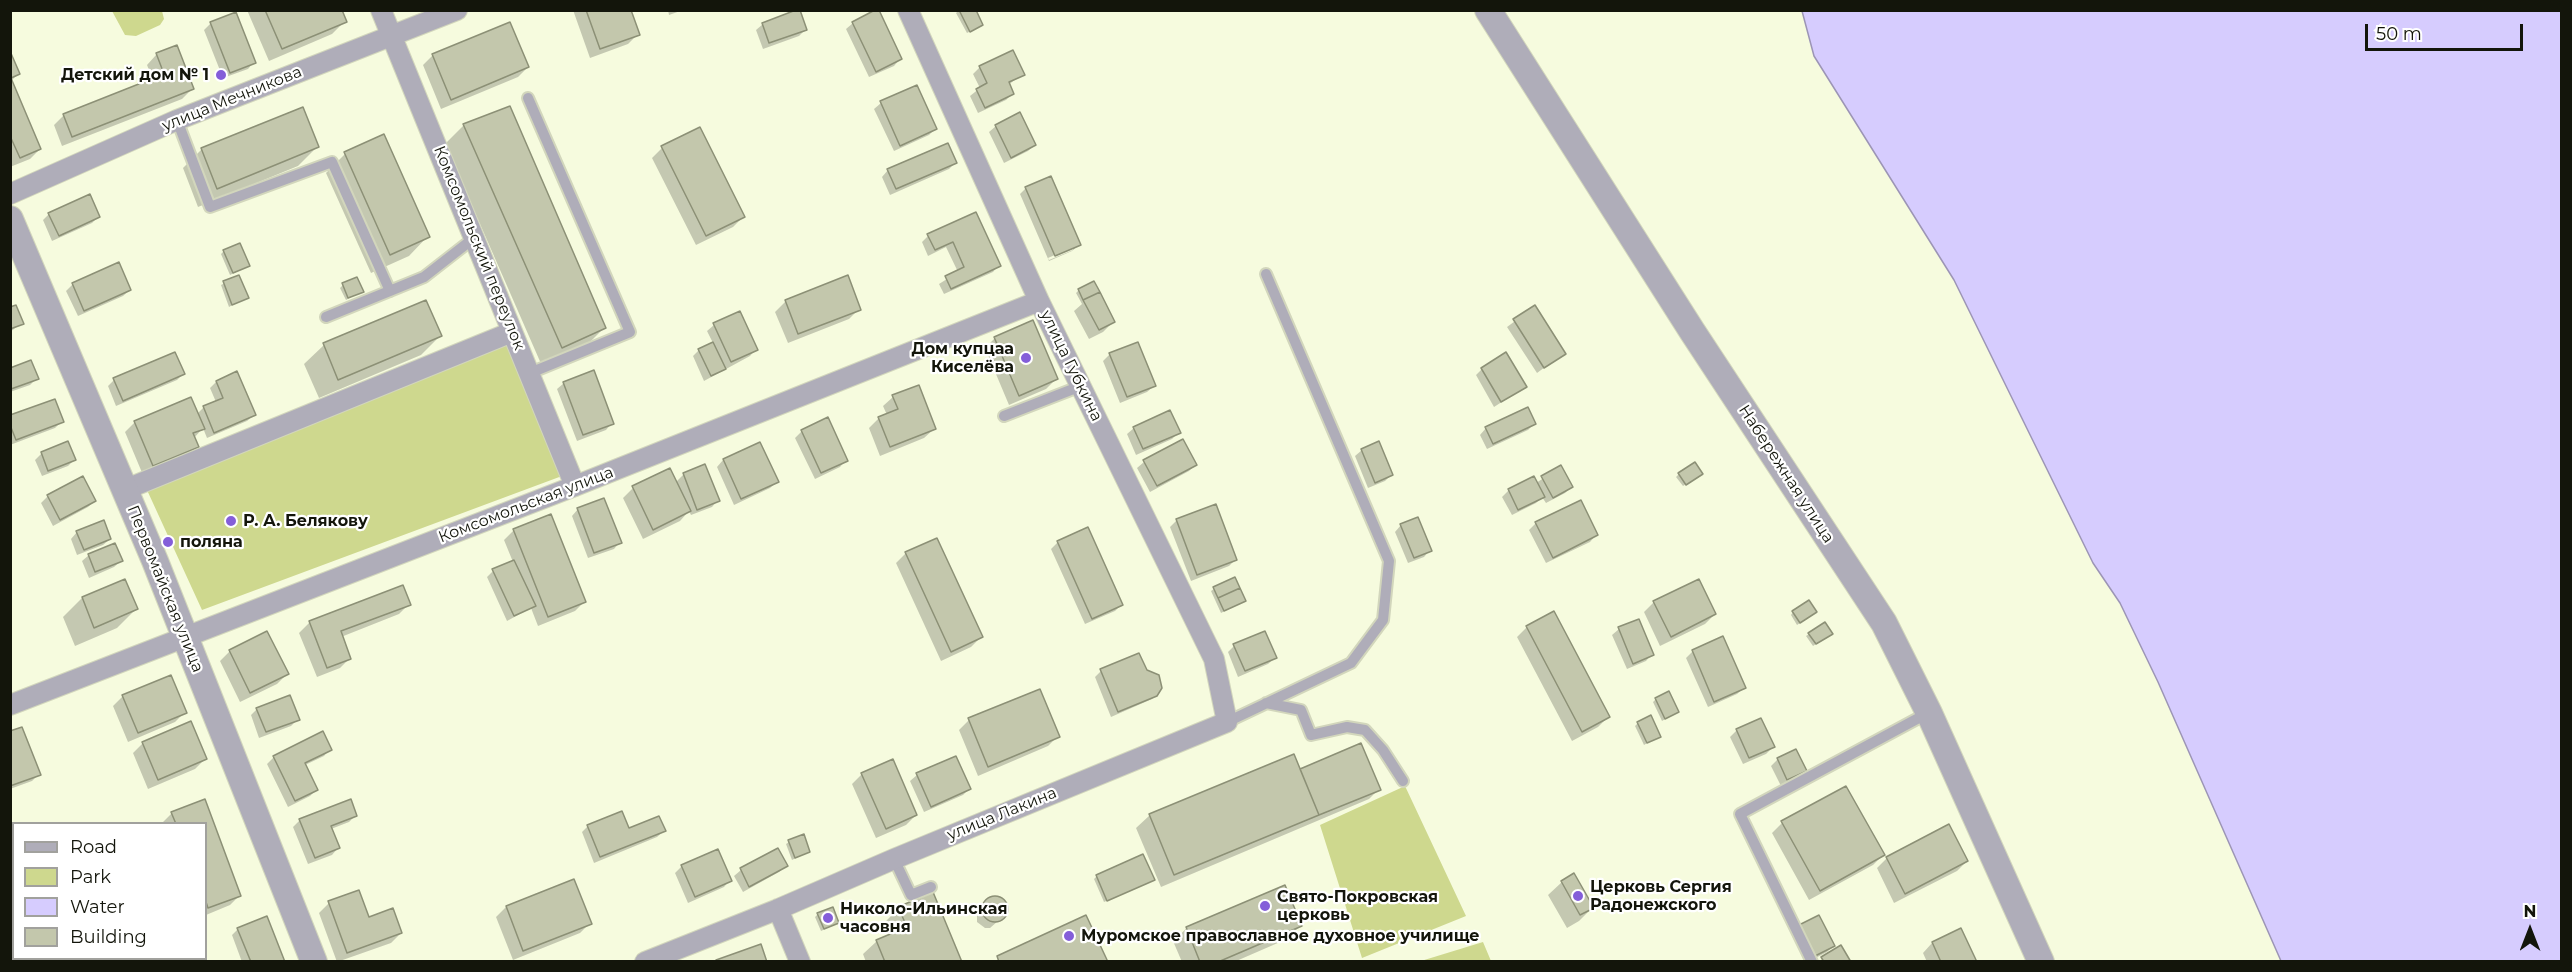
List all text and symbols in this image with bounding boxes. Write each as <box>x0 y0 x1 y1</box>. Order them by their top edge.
scale bar <box>2368 12 2526 50</box>
text: 50 m <box>2376 23 2422 45</box>
street label: улица Мечникова <box>159 62 305 136</box>
place label: Детский дом № 1 <box>61 65 209 85</box>
marker: Детский дом № 1 <box>214 68 228 82</box>
street label: Комсомольский переулок <box>429 143 529 353</box>
street label: улица Губкина <box>1036 307 1106 425</box>
place label: Дом купцаа Киселёва <box>911 339 1014 377</box>
marker: Дом купцаа Киселёва <box>1019 351 1033 365</box>
street label: Набережная улица <box>1734 401 1838 547</box>
street label: Комсомольская улица <box>436 463 616 547</box>
street label: Первомайская улица <box>123 503 207 675</box>
place label: Р. А. Белякову <box>243 511 368 531</box>
marker: Р. А. Белякову <box>224 514 238 528</box>
place label: поляна <box>180 532 243 552</box>
marker: поляна <box>161 535 175 549</box>
street label: улица Лакина <box>944 783 1060 845</box>
legend <box>12 822 207 960</box>
text: Road <box>70 836 117 858</box>
text: Park <box>70 866 111 888</box>
place label: Церковь Сергия Радонежского <box>1590 877 1732 915</box>
place label: Свято-Покровская церковь <box>1277 887 1438 925</box>
marker: Церковь Сергия Радонежского <box>1571 889 1585 903</box>
text: Water <box>70 896 125 918</box>
place label: Николо-Ильинская часовня <box>840 899 1007 937</box>
marker: Свято-Покровская церковь <box>1258 899 1272 913</box>
north arrow <box>2500 900 2560 960</box>
text: N <box>2524 902 2536 921</box>
marker: Николо-Ильинская часовня <box>821 911 835 925</box>
text: Building <box>70 926 147 948</box>
place label: Муромское православное духовное училище <box>1081 926 1480 946</box>
marker: Муромское православное духовное училище <box>1062 929 1076 943</box>

